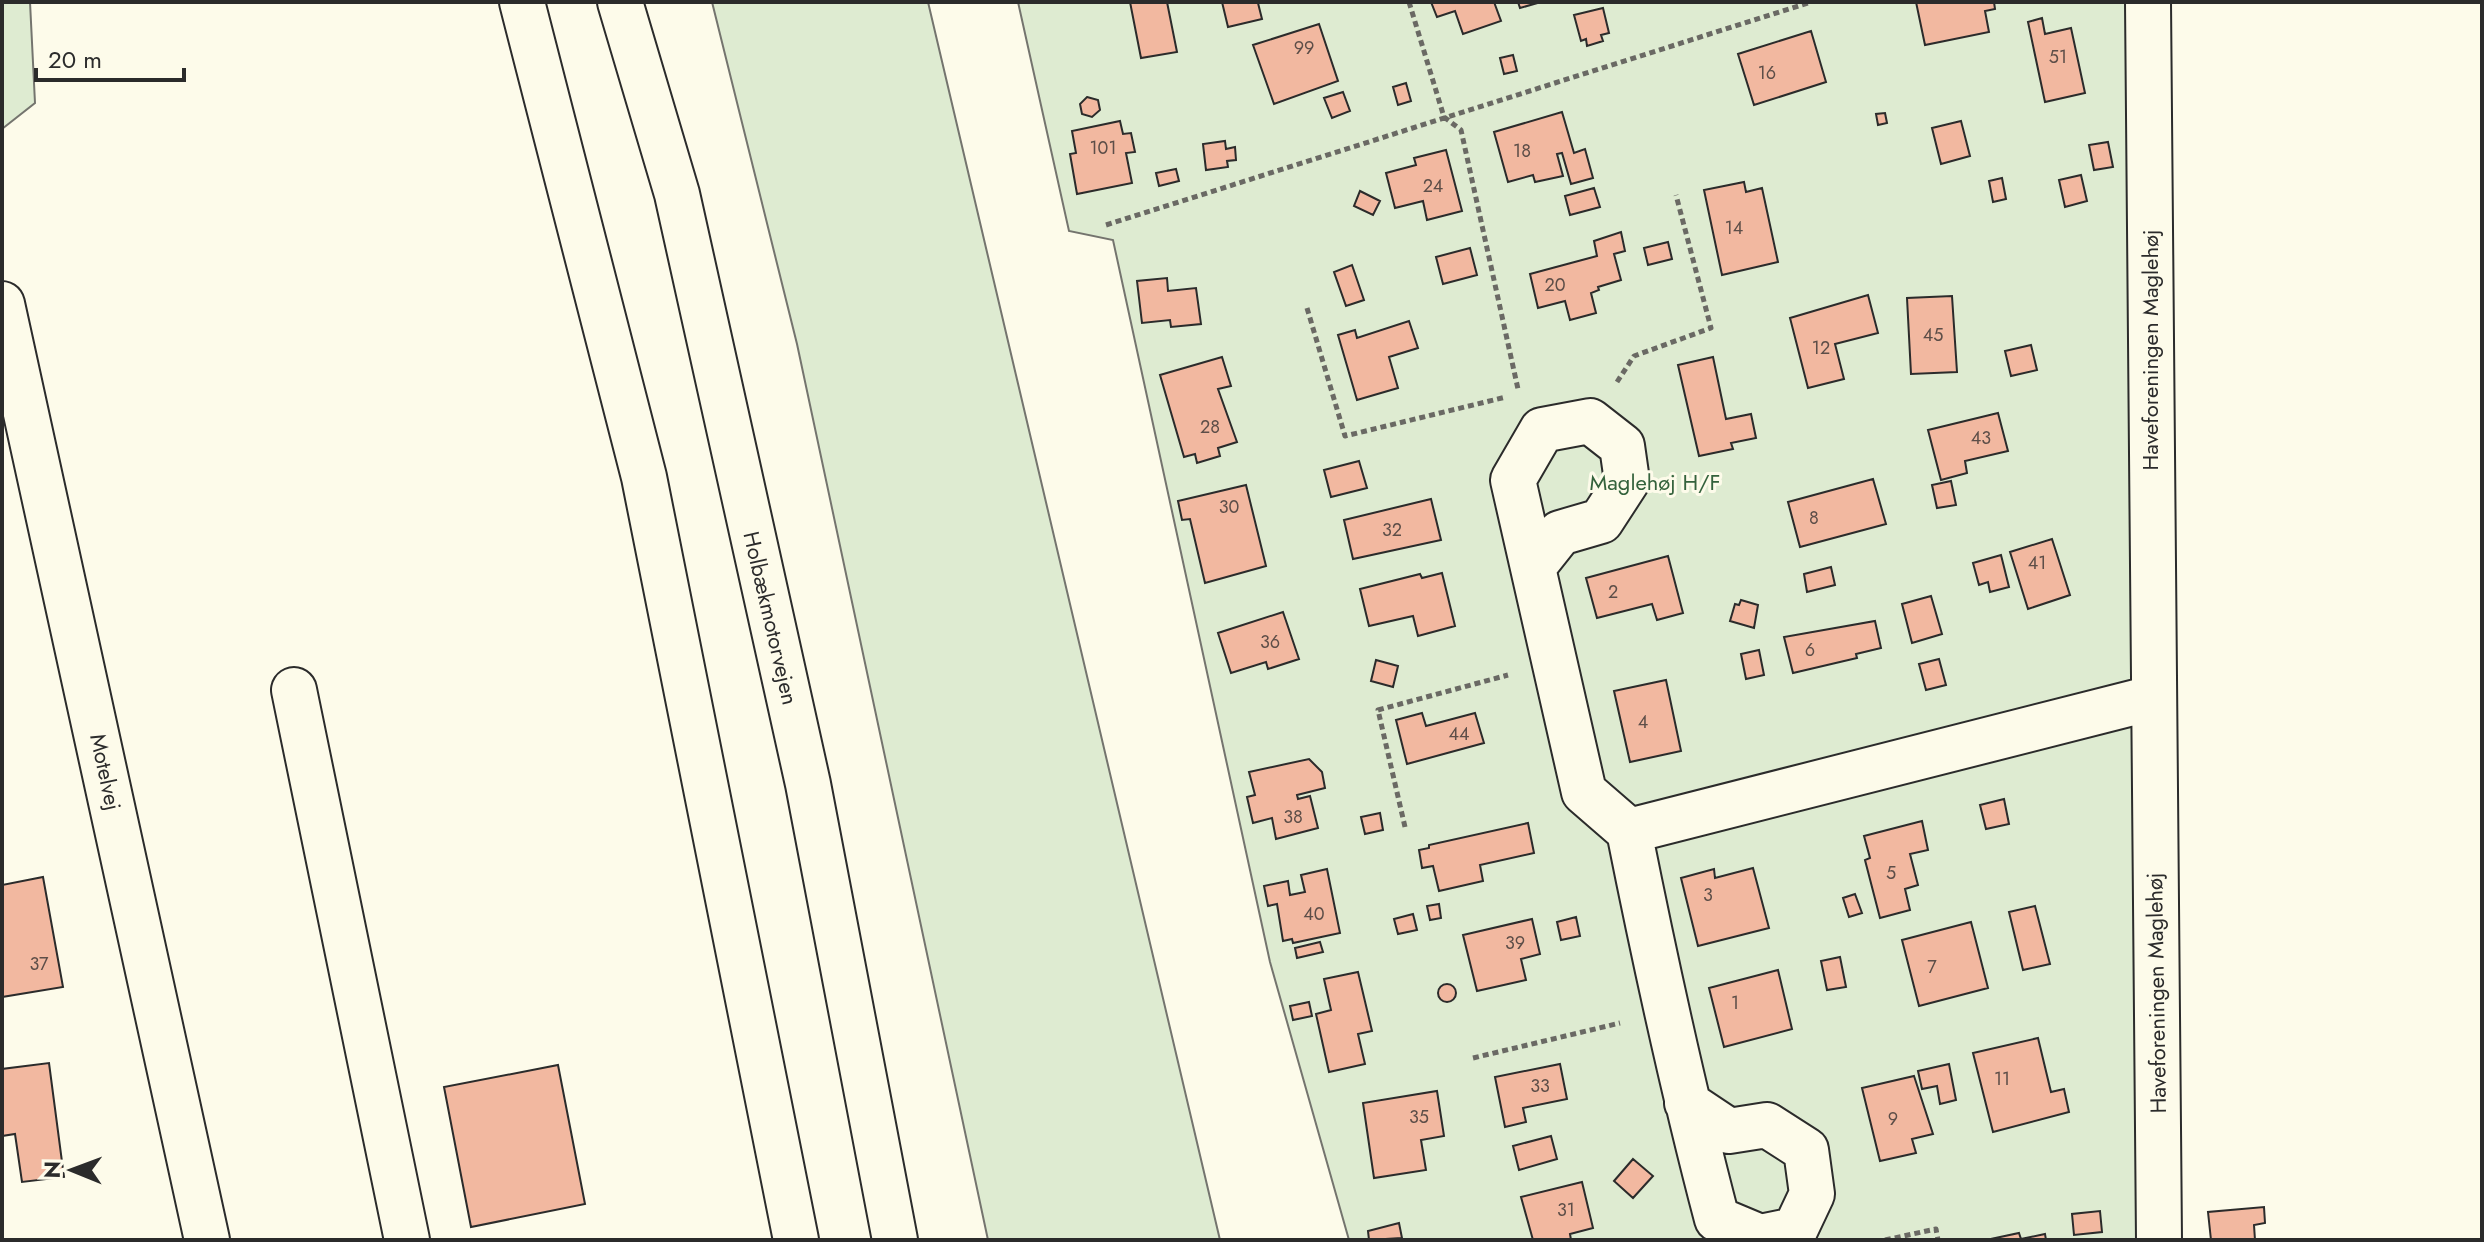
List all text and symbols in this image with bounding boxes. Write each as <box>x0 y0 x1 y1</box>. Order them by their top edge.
scale bar <box>36 32 184 82</box>
house number: 99 <box>1294 35 1314 61</box>
text: 20 m <box>48 42 102 77</box>
house number: 51 <box>2049 44 2067 70</box>
house number: 16 <box>1758 60 1776 86</box>
house number: 101 <box>1090 135 1117 161</box>
house number: 18 <box>1513 138 1531 164</box>
house number: 24 <box>1423 173 1443 199</box>
house number: 14 <box>1725 215 1743 241</box>
street label: Haveforeningen Maglehøj <box>2134 230 2166 470</box>
house number: 20 <box>1544 272 1566 298</box>
house number: 45 <box>1923 322 1943 348</box>
house number: 12 <box>1812 335 1830 361</box>
house number: 28 <box>1200 414 1220 440</box>
house number: 43 <box>1971 425 1991 451</box>
park label: Maglehøj H/F <box>1589 466 1721 498</box>
house number: 30 <box>1219 494 1240 520</box>
house number: 8 <box>1809 505 1819 531</box>
house number: 32 <box>1382 517 1402 543</box>
street label: Holbækmotorvejen <box>736 528 806 708</box>
house number: 41 <box>2028 550 2046 576</box>
house number: 2 <box>1608 579 1618 605</box>
house number: 36 <box>1260 629 1280 655</box>
house number: 6 <box>1805 637 1815 663</box>
house number: 4 <box>1638 709 1648 735</box>
house number: 44 <box>1449 721 1470 747</box>
street label: Motelvej <box>82 731 130 813</box>
house number: 38 <box>1283 804 1303 830</box>
house number: 5 <box>1886 860 1896 886</box>
street label: Haveforeningen Maglehøj <box>2138 872 2174 1114</box>
house number: 3 <box>1703 882 1713 908</box>
house number: 40 <box>1303 901 1325 927</box>
house number: 39 <box>1505 930 1525 956</box>
house number: 37 <box>29 951 49 977</box>
house number: 7 <box>1927 954 1937 980</box>
house number: 1 <box>1731 990 1739 1016</box>
house number: 11 <box>1994 1066 2010 1092</box>
house number: 33 <box>1530 1073 1550 1099</box>
house number: 35 <box>1409 1104 1429 1130</box>
house number: 9 <box>1888 1106 1898 1132</box>
north arrow <box>32 1130 112 1210</box>
text: N <box>36 1161 68 1179</box>
house number: 31 <box>1557 1197 1575 1223</box>

